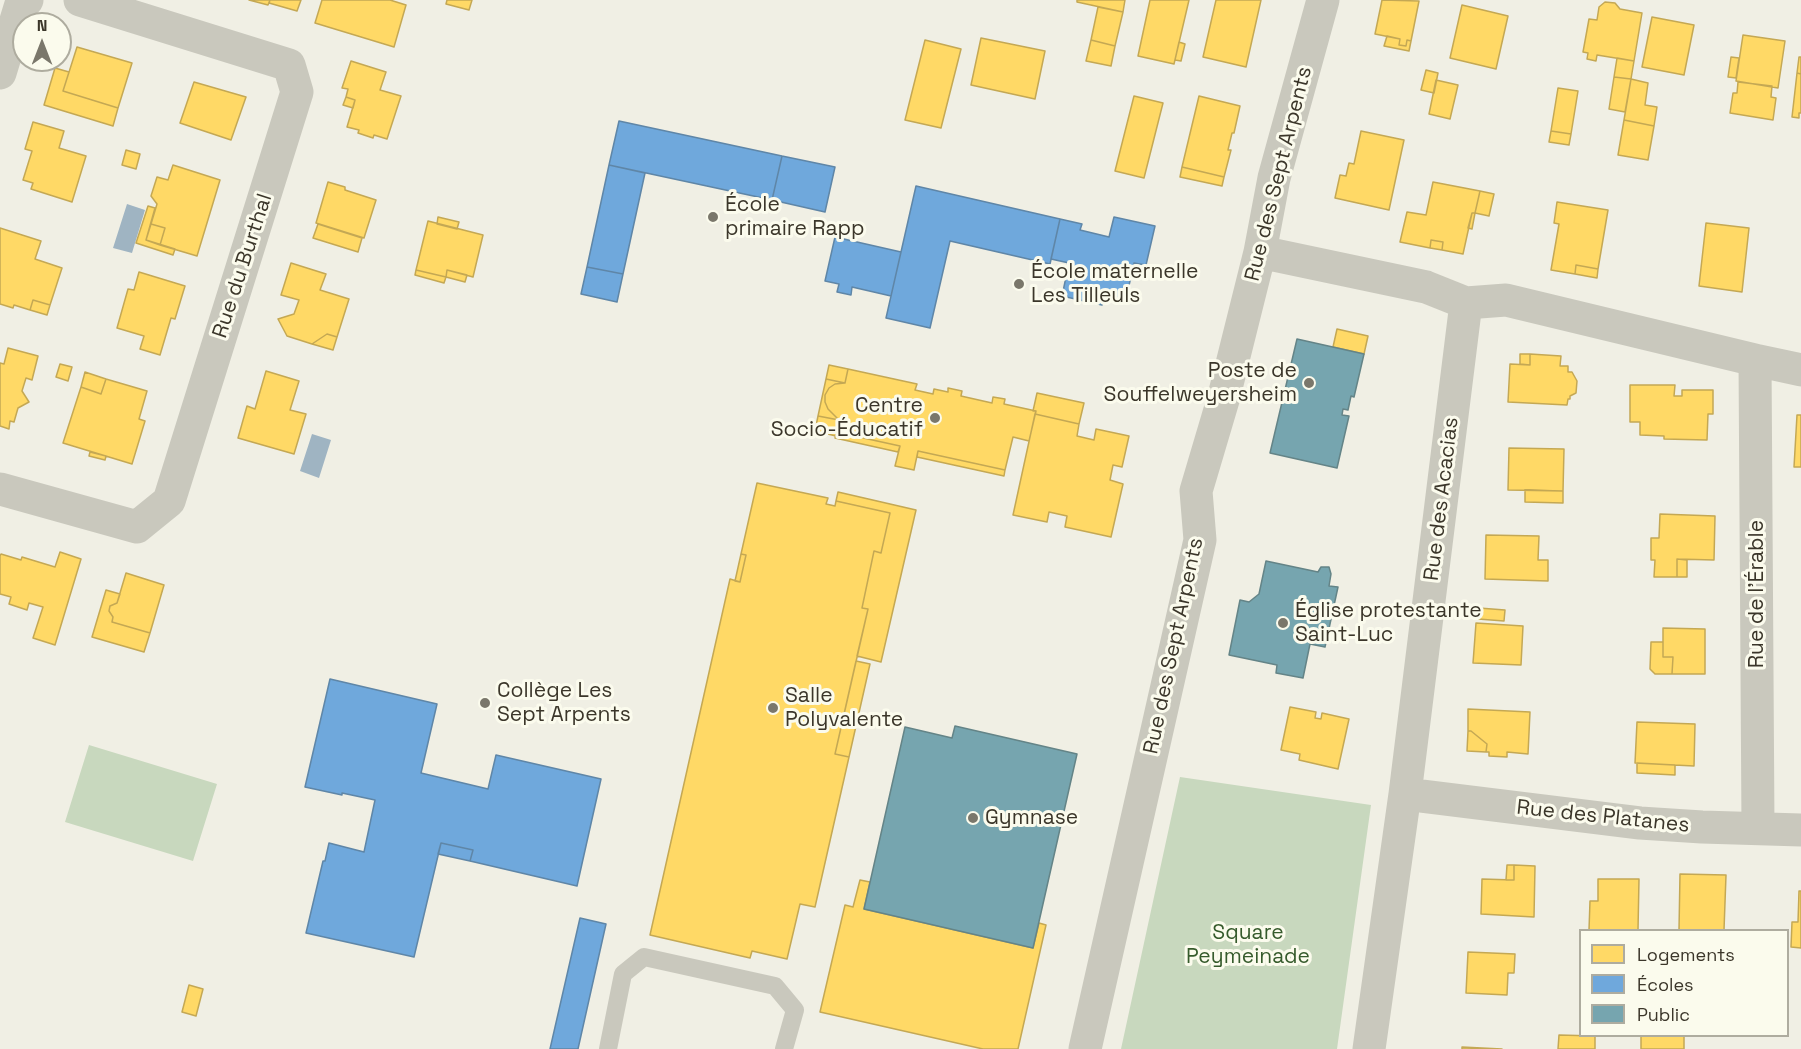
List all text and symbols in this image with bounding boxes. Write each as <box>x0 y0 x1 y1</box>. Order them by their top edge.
north arrow <box>12 12 72 72</box>
text: N <box>37 15 47 36</box>
street label: Rue des Sept Arpents <box>1240 64 1318 284</box>
street label: Rue du Burthal <box>208 191 278 341</box>
place label: École primaire Rapp <box>725 192 865 242</box>
marker: École primaire Rapp <box>706 210 720 224</box>
place label: École maternelle Les Tilleuls <box>1031 259 1198 309</box>
marker: École maternelle Les Tilleuls <box>1012 277 1026 291</box>
place label: Poste de Souffelweyersheim <box>1104 358 1297 408</box>
marker: Poste de Souffelweyersheim <box>1302 376 1316 390</box>
place label: Centre Socio-Éducatif <box>771 393 923 443</box>
marker: Centre Socio-Éducatif <box>928 411 942 425</box>
street label: Rue des Acacias <box>1419 416 1465 582</box>
street label: Rue de l'Érable <box>1744 520 1770 668</box>
street label: Rue des Sept Arpents <box>1139 536 1209 756</box>
place label: Église protestante Saint-Luc <box>1295 598 1482 648</box>
marker: Église protestante Saint-Luc <box>1276 616 1290 630</box>
place label: Collège Les Sept Arpents <box>497 678 631 728</box>
place label: Salle Polyvalente <box>785 683 903 733</box>
marker: Collège Les Sept Arpents <box>478 696 492 710</box>
marker: Salle Polyvalente <box>766 701 780 715</box>
street label: Rue des Platanes <box>1515 795 1691 839</box>
place label: Gymnase <box>985 805 1078 831</box>
marker: Gymnase <box>966 811 980 825</box>
park label: Square Peymeinade <box>1186 920 1310 970</box>
legend <box>1579 929 1789 1037</box>
text: Logements <box>1637 943 1735 966</box>
text: Écoles <box>1637 973 1694 996</box>
text: Public <box>1637 1003 1690 1026</box>

